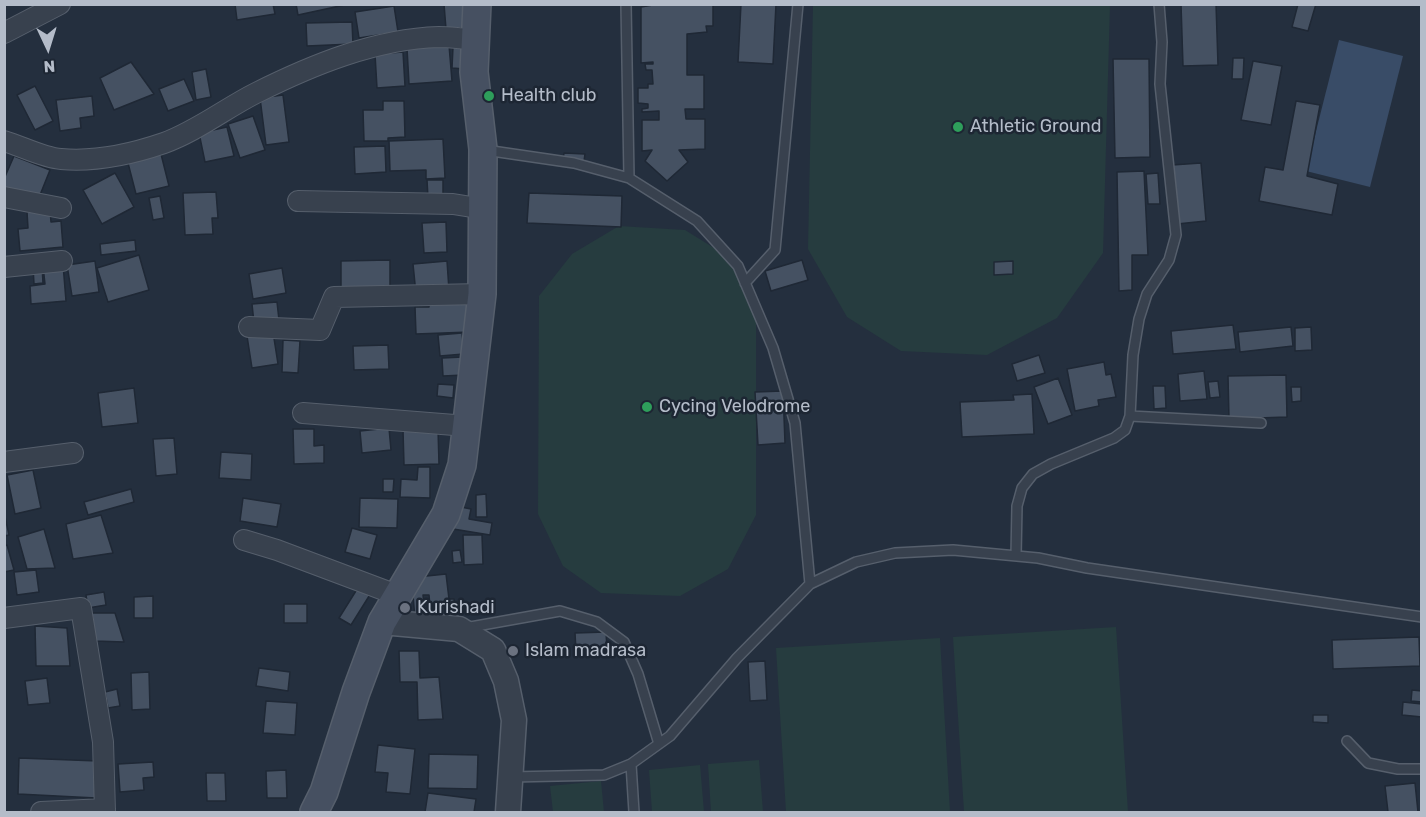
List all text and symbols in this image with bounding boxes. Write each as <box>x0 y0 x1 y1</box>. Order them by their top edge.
north arrow <box>18 18 78 78</box>
text: N <box>43 57 56 76</box>
place label: Health club <box>501 85 597 107</box>
marker: Health club <box>482 89 496 103</box>
place label: Athletic Ground <box>970 116 1101 138</box>
marker: Athletic Ground <box>951 120 965 134</box>
place label: Cycing Velodrome <box>659 396 810 418</box>
marker: Cycing Velodrome <box>640 400 654 414</box>
place label: Kurishadi <box>417 597 495 619</box>
marker: Kurishadi <box>398 601 412 615</box>
place label: Islam madrasa <box>525 640 646 662</box>
marker: Islam madrasa <box>506 644 520 658</box>

